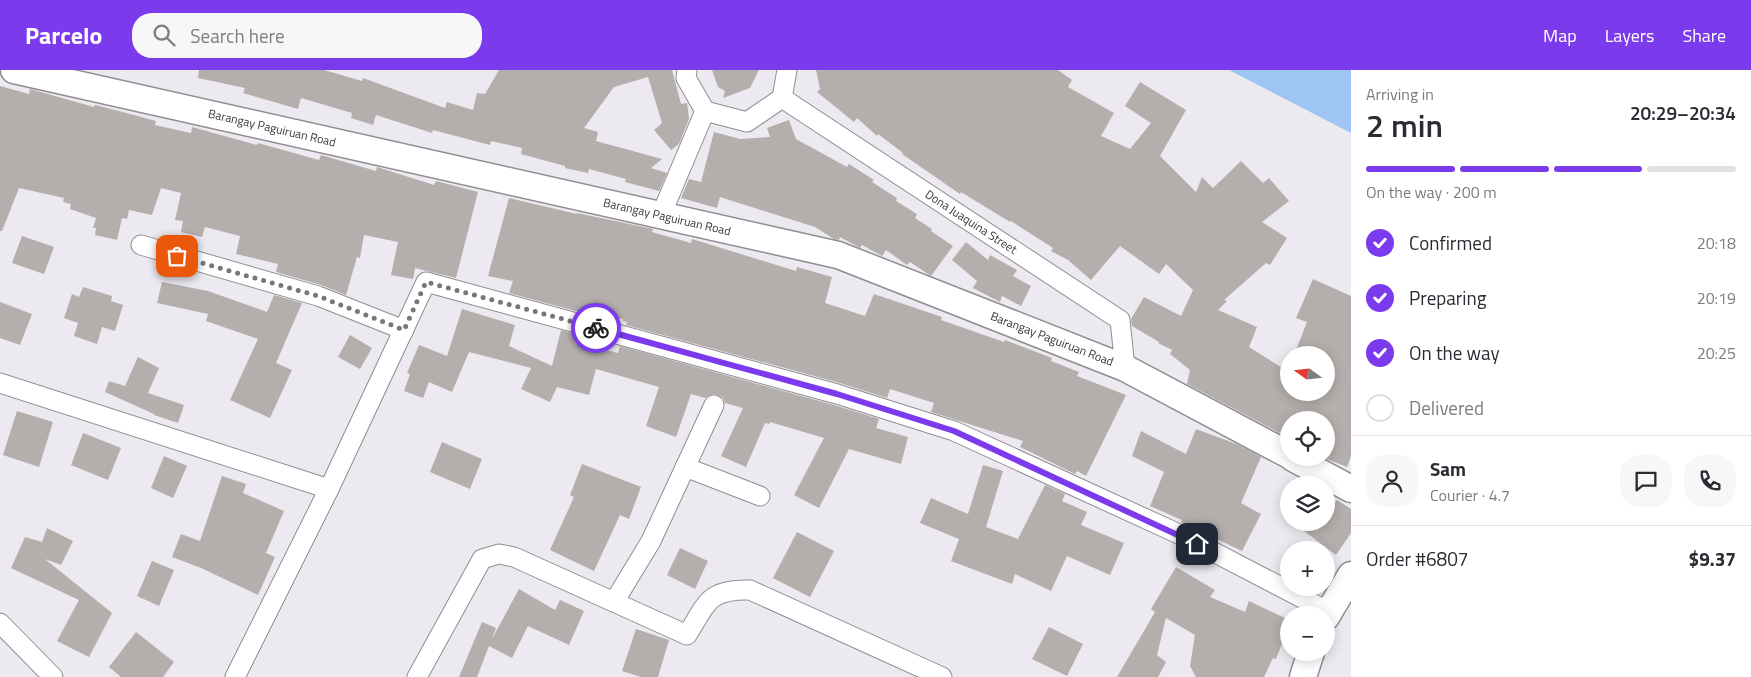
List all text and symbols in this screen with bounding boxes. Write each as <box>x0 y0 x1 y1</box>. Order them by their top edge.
search box <box>132 13 482 58</box>
text: Parcelo <box>25 17 102 53</box>
icon: search <box>150 21 178 49</box>
text: Search here <box>190 21 285 50</box>
text: Map <box>1543 22 1577 49</box>
text: Layers <box>1605 22 1654 49</box>
text: Share <box>1682 22 1726 49</box>
text: Arriving in <box>1366 82 1434 106</box>
text: 20:29–20:34 <box>1630 98 1736 127</box>
text: 2 min <box>1366 101 1443 149</box>
street label: Barangay Paguiruan Road <box>206 104 338 151</box>
text: On the way · 200 m <box>1366 180 1497 204</box>
street label: Dona Juaquina Street <box>921 185 1022 259</box>
street label: Barangay Paguiruan Road <box>601 193 733 240</box>
text: Confirmed <box>1409 228 1492 257</box>
icon: check <box>1366 229 1394 257</box>
text: 20:18 <box>1697 231 1736 255</box>
pin <box>156 235 198 277</box>
icon: bag <box>163 242 191 270</box>
text: Preparing <box>1409 283 1486 312</box>
icon: check <box>1366 284 1394 312</box>
text: 20:19 <box>1697 286 1736 310</box>
courier <box>571 303 621 353</box>
street label: Barangay Paguiruan Road <box>988 306 1116 371</box>
icon: bike <box>582 314 610 342</box>
text: On the way <box>1409 338 1500 367</box>
icon: check <box>1366 339 1394 367</box>
text: 20:25 <box>1697 341 1736 365</box>
north arrow <box>1280 346 1335 401</box>
map controls <box>1280 346 1335 661</box>
text: Delivered <box>1409 393 1484 422</box>
button: locate <box>1280 411 1335 466</box>
text: Sam <box>1430 454 1466 483</box>
button: person <box>1366 455 1418 507</box>
button: chat <box>1620 455 1672 507</box>
button: phone <box>1684 455 1736 507</box>
button: layers <box>1280 476 1335 531</box>
text: Courier · 4.7 <box>1430 483 1510 507</box>
pin <box>1176 523 1218 565</box>
icon: home <box>1183 530 1211 558</box>
button: + <box>1280 541 1335 596</box>
text: Order #6807 <box>1366 544 1468 573</box>
text: $9.37 <box>1689 544 1736 573</box>
button: − <box>1280 606 1335 661</box>

